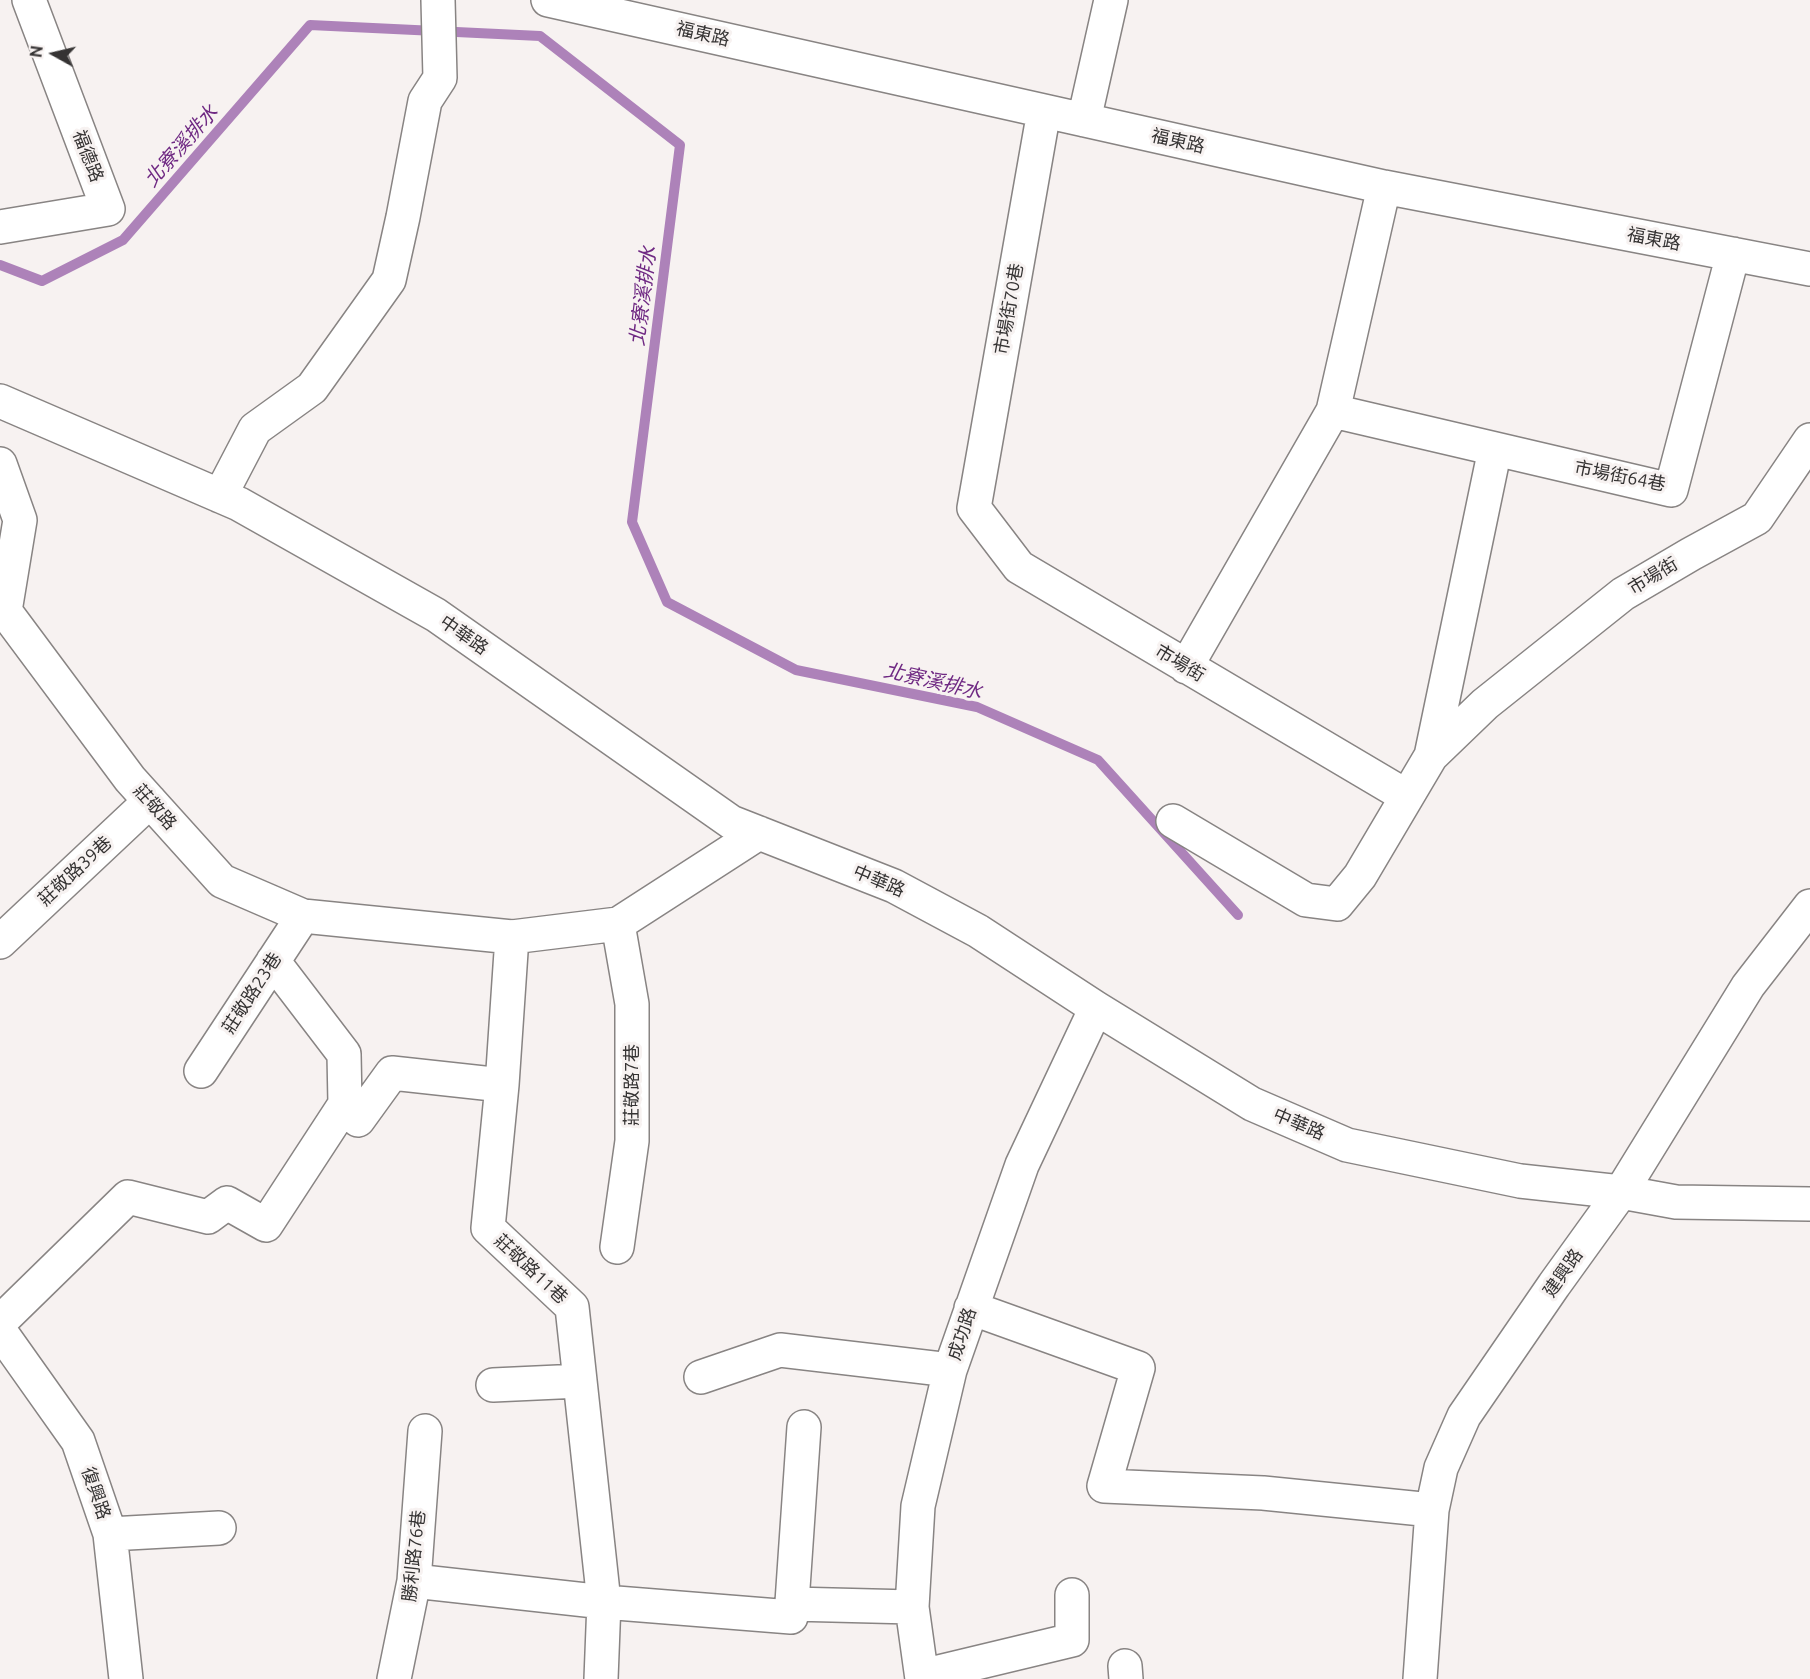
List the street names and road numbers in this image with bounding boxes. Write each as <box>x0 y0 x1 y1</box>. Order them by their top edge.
street label: 福東路 <box>674 17 732 51</box>
street label: 福東路 <box>1149 124 1207 158</box>
street label: 福德路 <box>68 127 108 185</box>
street label: 福東路 <box>1625 223 1683 255</box>
street label: 市場街70巷 <box>990 262 1028 356</box>
street label: 市場街64巷 <box>1573 457 1667 495</box>
street label: 市場街 <box>1624 553 1682 599</box>
street label: 中華路 <box>436 611 492 659</box>
street label: 市場街 <box>1151 640 1209 686</box>
street label: 莊敬路 <box>129 780 181 834</box>
street label: 莊敬路39巷 <box>34 832 116 910</box>
street label: 中華路 <box>850 861 908 901</box>
street label: 莊敬路23巷 <box>218 948 286 1038</box>
street label: 莊敬路7巷 <box>621 1044 643 1126</box>
street label: 中華路 <box>1270 1104 1328 1144</box>
street label: 莊敬路11巷 <box>490 1230 572 1308</box>
street label: 建興路 <box>1539 1245 1587 1301</box>
street label: 成功路 <box>943 1305 981 1363</box>
street label: 復興路 <box>77 1464 115 1522</box>
street label: 勝利路76巷 <box>398 1509 430 1603</box>

